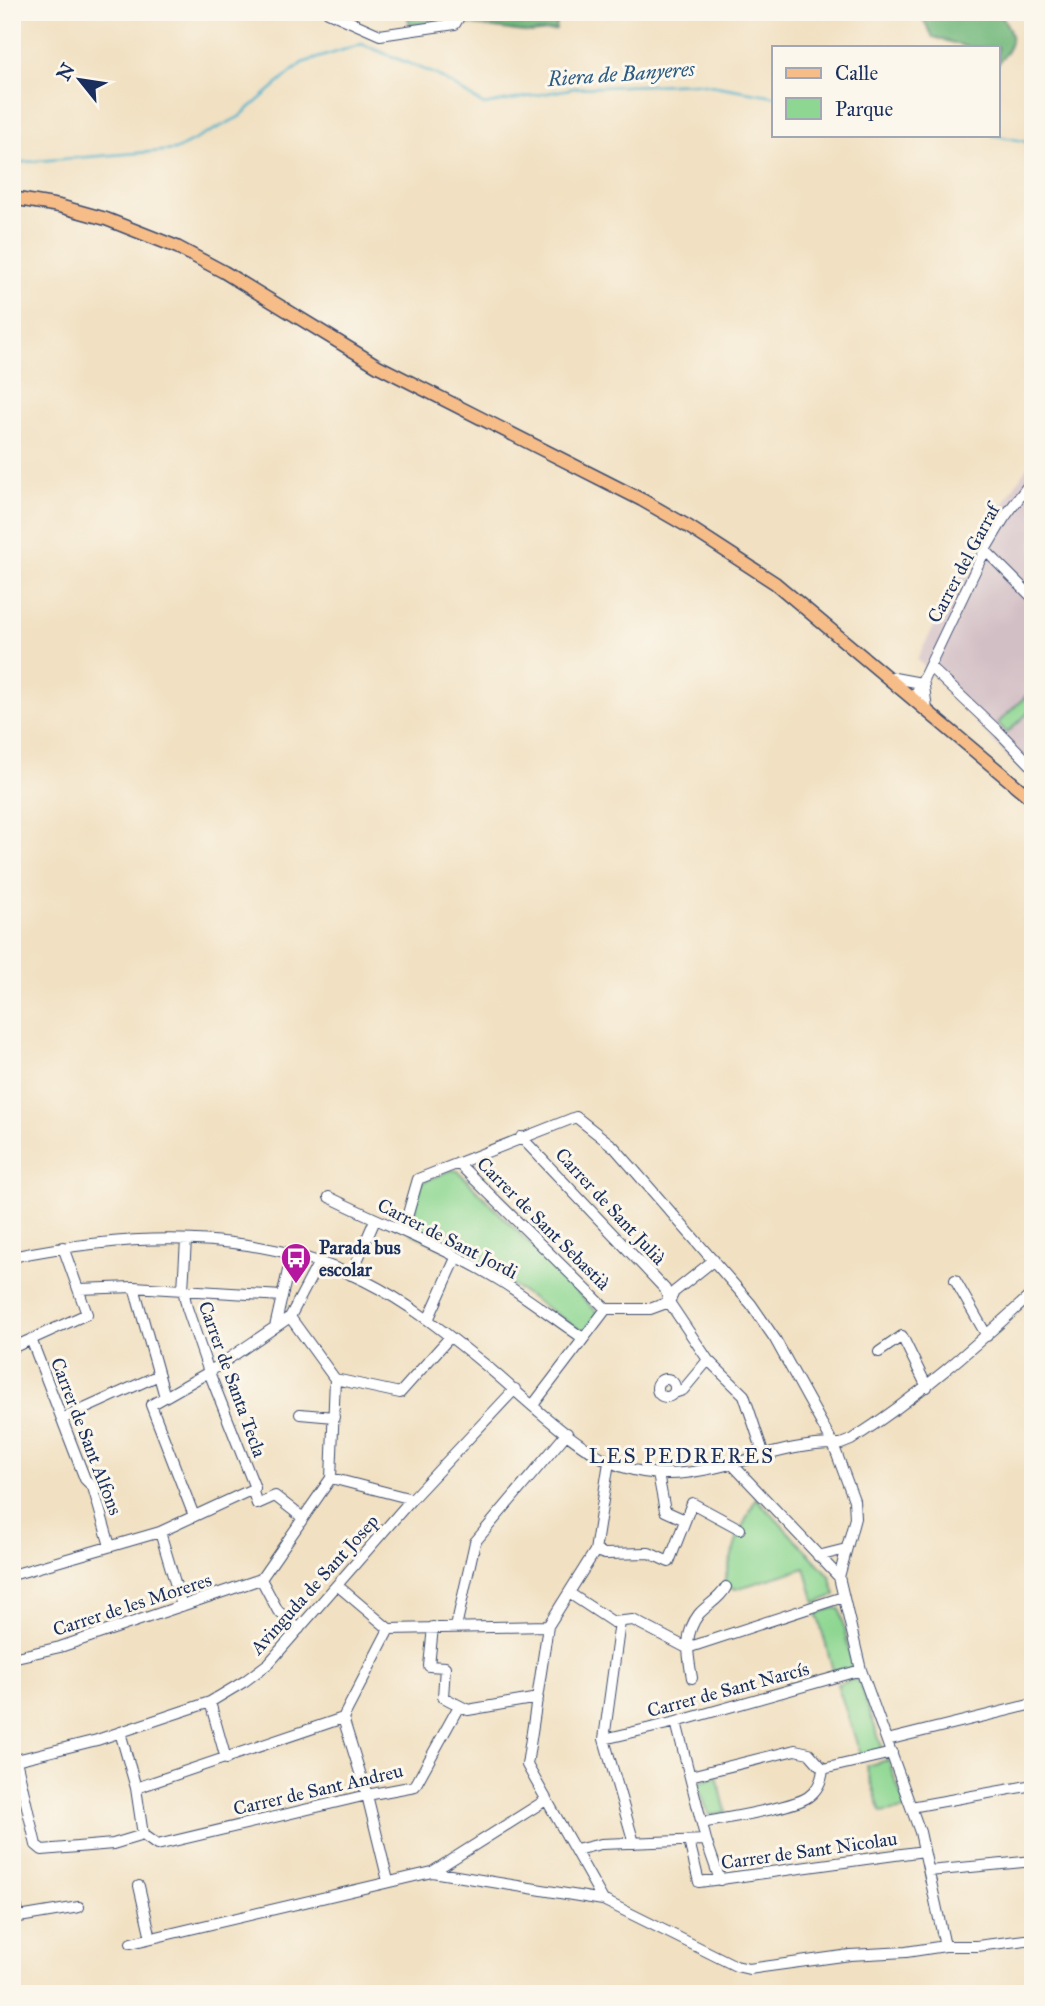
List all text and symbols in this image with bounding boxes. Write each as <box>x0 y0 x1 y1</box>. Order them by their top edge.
north arrow <box>46 46 116 116</box>
legend <box>772 46 1000 136</box>
water label: Riera de Banyeres <box>545 56 696 92</box>
text: N <box>52 59 80 84</box>
text: Calle <box>835 60 878 86</box>
text: Parque <box>835 96 894 122</box>
street label: Carrer del Garraf <box>922 497 1006 627</box>
street label: Carrer de Sant Julià <box>550 1143 671 1271</box>
street label: Carrer de Sant Sebastià <box>472 1152 616 1295</box>
street label: Carrer de Sant Jordi <box>373 1193 522 1285</box>
place label: Parada bus escolar <box>319 1236 401 1281</box>
bus stop icon: Parada bus escolar <box>279 1241 313 1285</box>
street label: Carrer de Santa Tecla <box>194 1298 272 1461</box>
street label: Carrer de Sant Alfons <box>46 1354 127 1518</box>
district label: LES PEDRERES <box>589 1443 775 1469</box>
street label: Avinguda de Sant Josep <box>245 1510 384 1660</box>
street label: Carrer de les Moreres <box>50 1568 214 1641</box>
street label: Carrer de Sant Narcís <box>645 1657 812 1722</box>
street label: Carrer de Sant Andreu <box>231 1759 405 1820</box>
street label: Carrer de Sant Nicolau <box>719 1827 899 1874</box>

